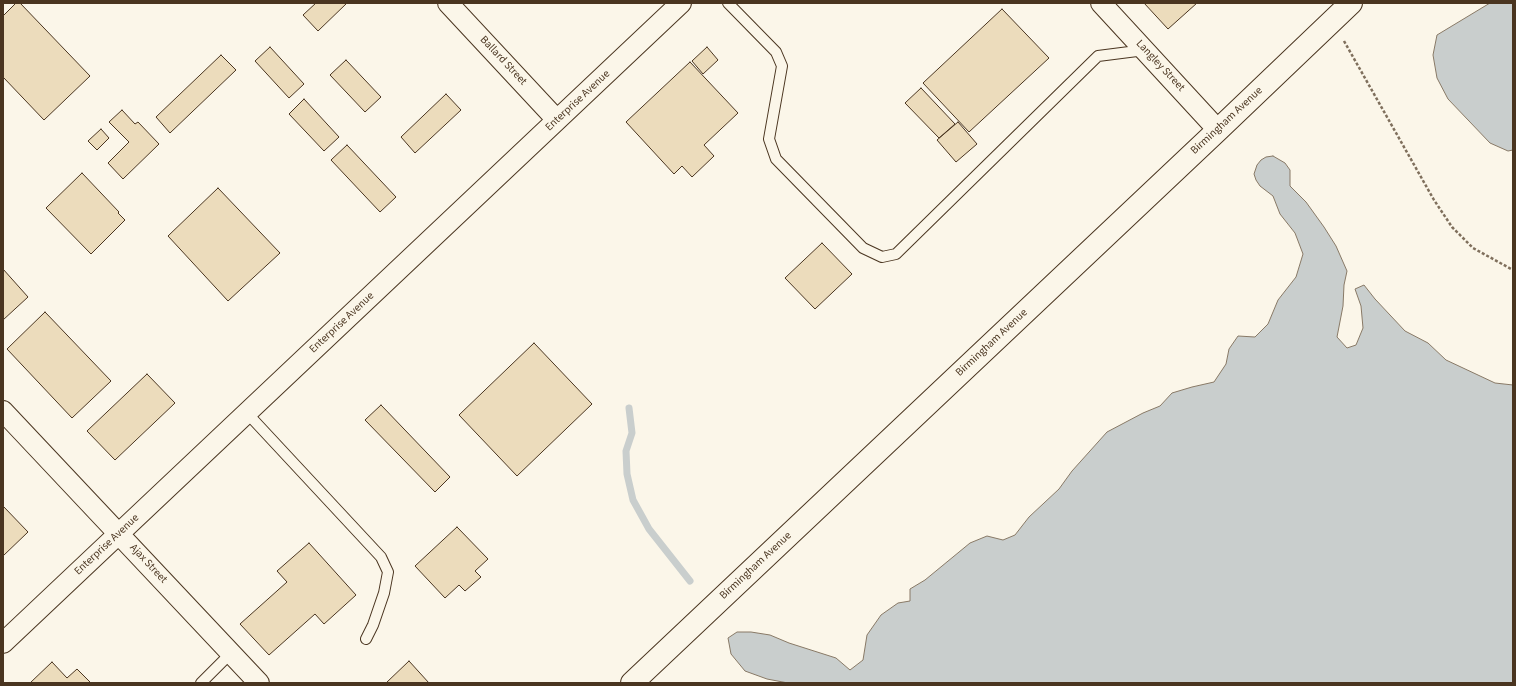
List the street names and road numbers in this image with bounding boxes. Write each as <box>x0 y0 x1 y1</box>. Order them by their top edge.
street label: Ballard Street <box>477 34 529 88</box>
street label: Langley Street <box>1133 37 1187 95</box>
street label: Enterprise Avenue <box>543 68 613 134</box>
street label: Birmingham Avenue <box>1188 84 1266 158</box>
street label: Enterprise Avenue <box>307 290 377 356</box>
street label: Birmingham Avenue <box>953 306 1031 380</box>
street label: Enterprise Avenue <box>72 512 142 578</box>
street label: Birmingham Avenue <box>717 529 795 603</box>
street label: Ajax Street <box>126 542 170 586</box>

